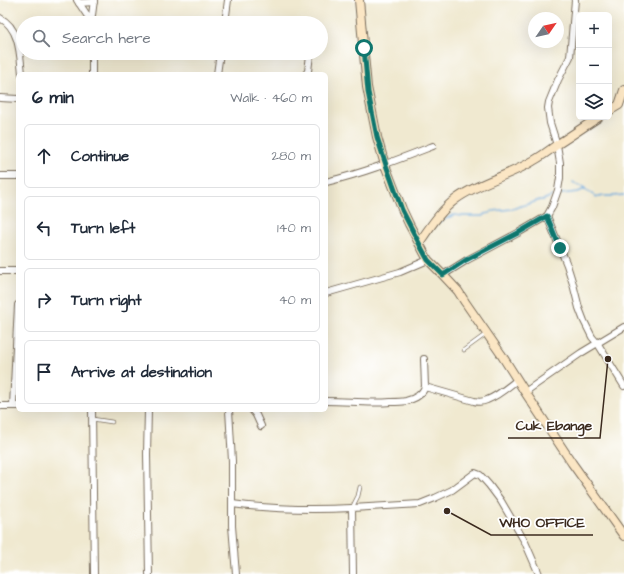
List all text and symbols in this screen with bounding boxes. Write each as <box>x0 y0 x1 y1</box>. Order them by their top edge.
north arrow <box>528 12 564 48</box>
map controls <box>576 12 612 120</box>
button: + <box>576 12 612 48</box>
search box <box>16 16 328 60</box>
icon: search <box>30 27 52 49</box>
text: Search here <box>62 28 151 49</box>
route start <box>355 39 373 57</box>
button: − <box>576 48 612 84</box>
button: layers <box>576 84 612 120</box>
text: 6 min <box>32 86 74 110</box>
text: Walk · 460 m <box>230 89 312 107</box>
icon: ahead <box>33 145 55 167</box>
text: Continue <box>71 146 129 167</box>
text: 280 m <box>272 147 311 165</box>
icon: left <box>33 217 55 239</box>
text: Turn left <box>71 218 135 239</box>
text: 140 m <box>277 219 311 237</box>
route end <box>551 239 569 257</box>
icon: right <box>33 289 55 311</box>
text: Turn right <box>71 290 142 311</box>
text: 40 m <box>279 291 311 309</box>
icon: arrive <box>33 361 55 383</box>
text: Arrive at destination <box>71 362 212 383</box>
callout: Cuk Ebange <box>508 412 600 438</box>
text: Cuk Ebange <box>516 416 593 437</box>
callout: WHO OFFICE <box>491 509 593 535</box>
text: WHO OFFICE <box>498 513 586 533</box>

